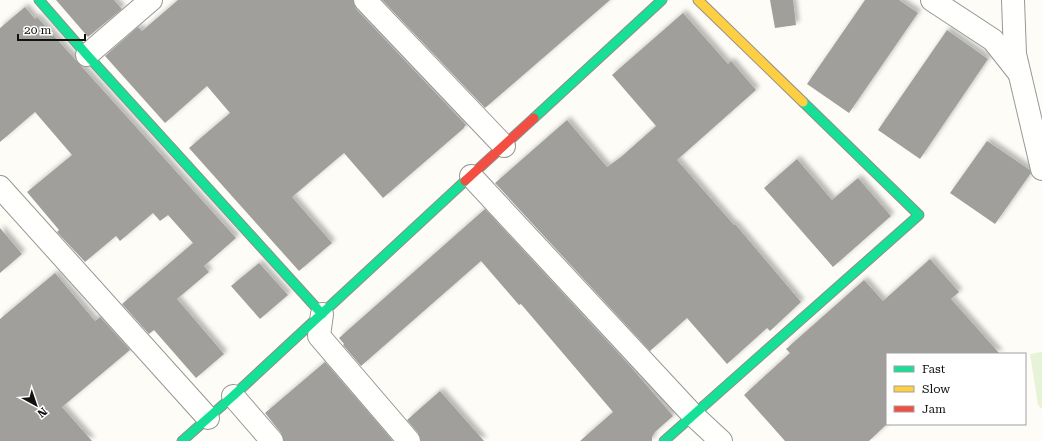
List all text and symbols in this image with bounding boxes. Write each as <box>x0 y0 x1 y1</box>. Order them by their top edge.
scale bar <box>18 16 85 42</box>
text: 20 m <box>24 23 51 37</box>
legend <box>886 353 1026 425</box>
text: Fast <box>922 362 946 376</box>
text: Slow <box>922 382 950 396</box>
north arrow <box>16 385 56 425</box>
text: Jam <box>922 402 946 416</box>
text: N <box>34 405 50 420</box>

